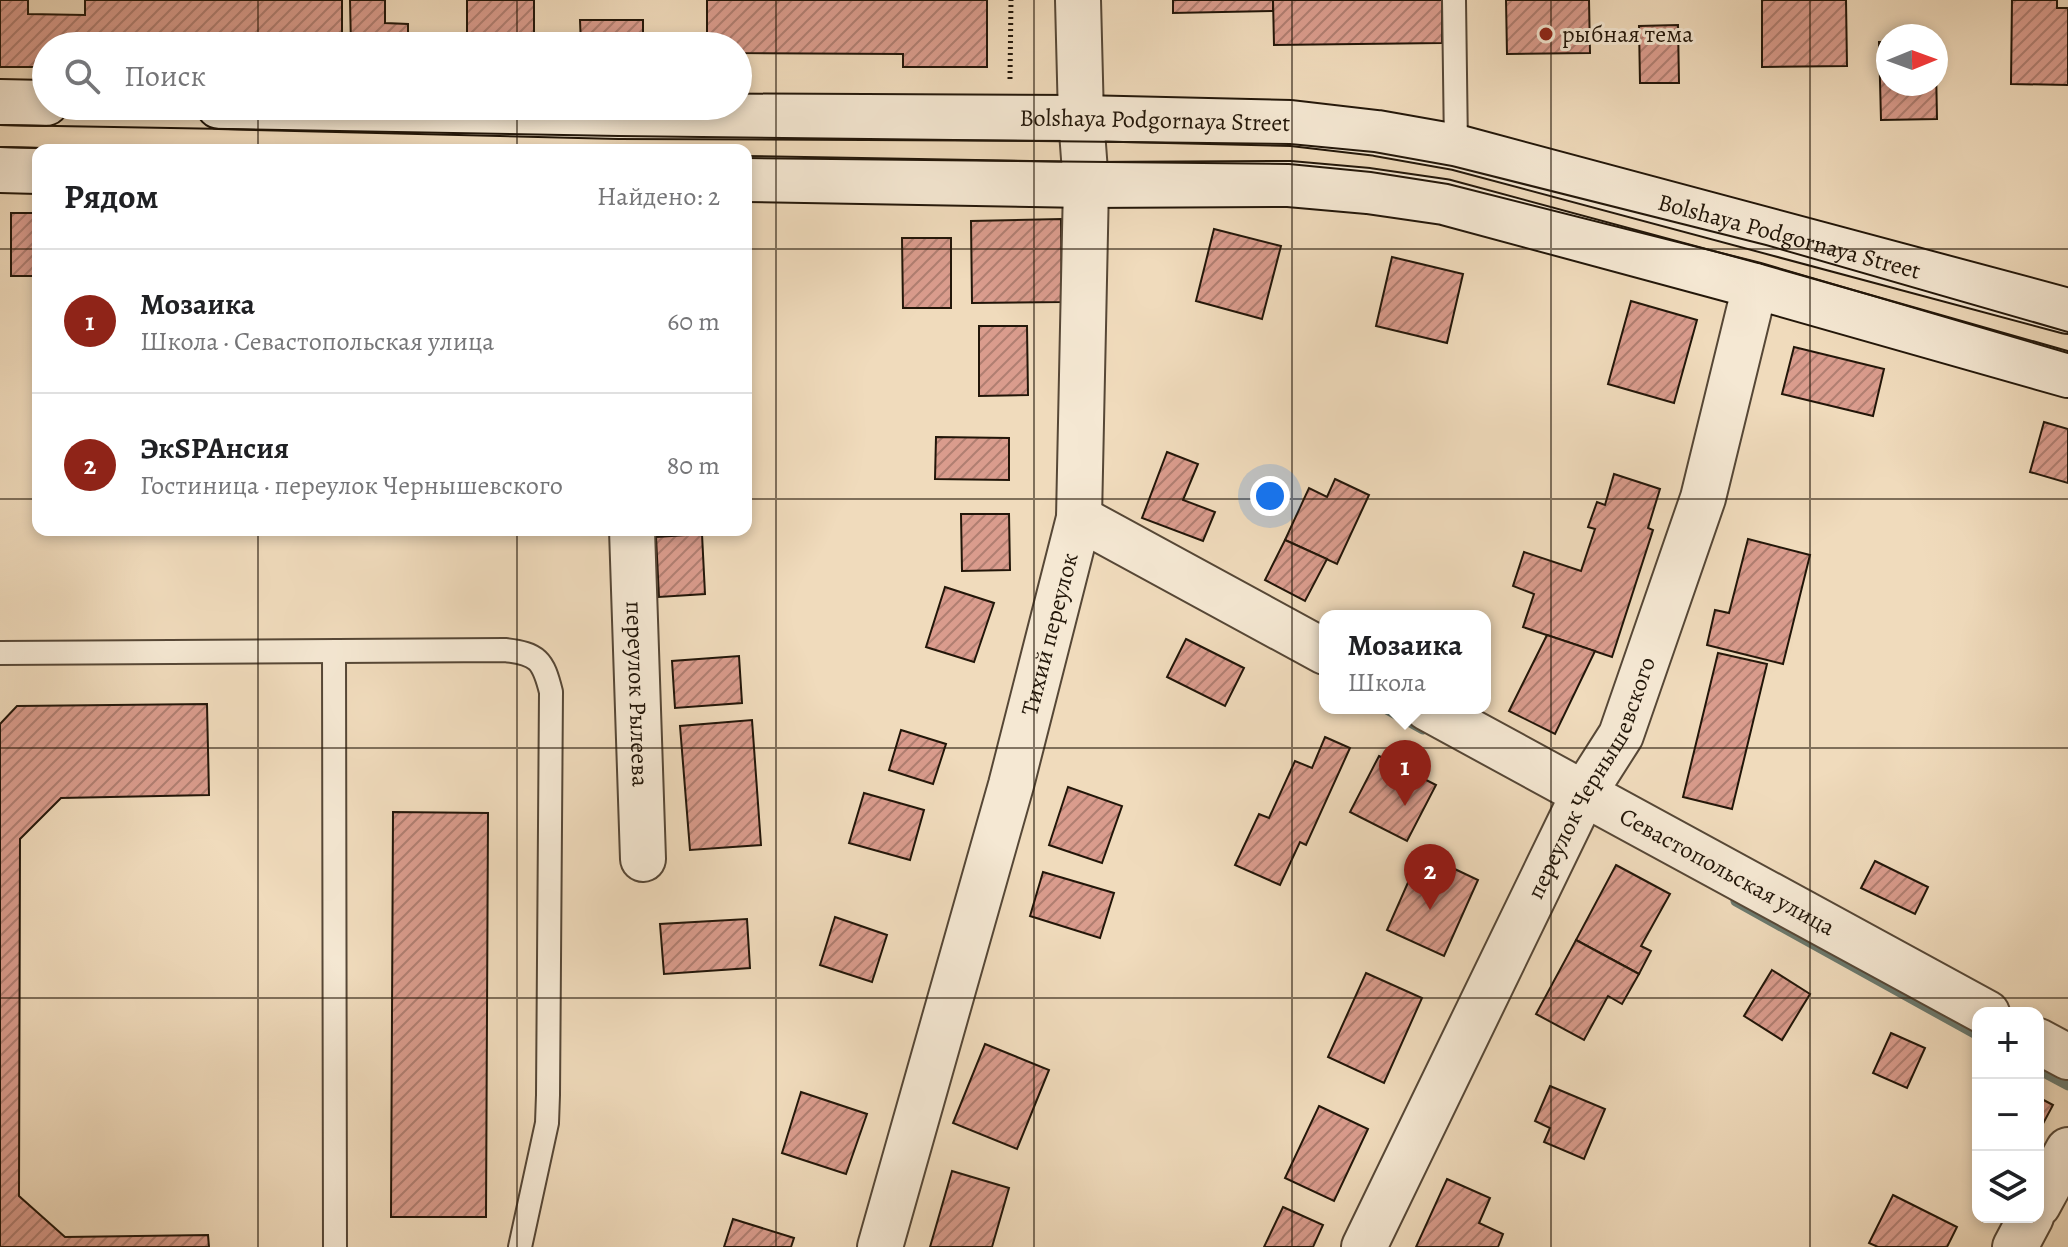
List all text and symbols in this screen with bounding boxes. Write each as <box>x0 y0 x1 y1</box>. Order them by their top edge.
place label: рыбная тема <box>1562 18 1693 50</box>
north arrow <box>1876 24 1948 96</box>
marker: рыбная тема <box>1537 25 1555 43</box>
search box <box>32 32 752 120</box>
icon: search <box>60 54 104 98</box>
text: Поиск <box>124 56 206 96</box>
street label: Bolshaya Podgornaya Street <box>1019 102 1291 139</box>
text: Рядом <box>64 173 158 220</box>
text: Найдено: 2 <box>597 179 720 214</box>
street label: Bolshaya Podgornaya Street <box>1654 186 1924 287</box>
text: Мозаика <box>140 284 255 324</box>
text: 1 <box>85 304 95 339</box>
text: 60 m <box>667 304 720 339</box>
text: Школа · Севастопольская улица <box>140 324 494 359</box>
text: ЭкSPAнсия <box>140 428 289 468</box>
text: 2 <box>84 448 96 483</box>
text: 80 m <box>667 448 720 483</box>
text: Гостиница · переулок Чернышевского <box>140 468 563 503</box>
your location <box>1250 476 1290 516</box>
street label: Тихий переулок <box>1013 549 1086 719</box>
street label: переулок Рылеева <box>618 601 657 787</box>
popup <box>1319 610 1491 714</box>
text: Мозаика <box>1348 625 1462 665</box>
street label: переулок Чернышевского <box>1519 652 1663 904</box>
text: Школа <box>1348 665 1426 700</box>
pin: 1 <box>1379 740 1431 806</box>
street label: Севастопольская улица <box>1614 800 1841 943</box>
pin: 2 <box>1404 844 1456 910</box>
map controls <box>1972 1007 2044 1223</box>
button: + <box>1972 1007 2044 1079</box>
button: − <box>1972 1079 2044 1151</box>
button: layers <box>1972 1151 2044 1223</box>

